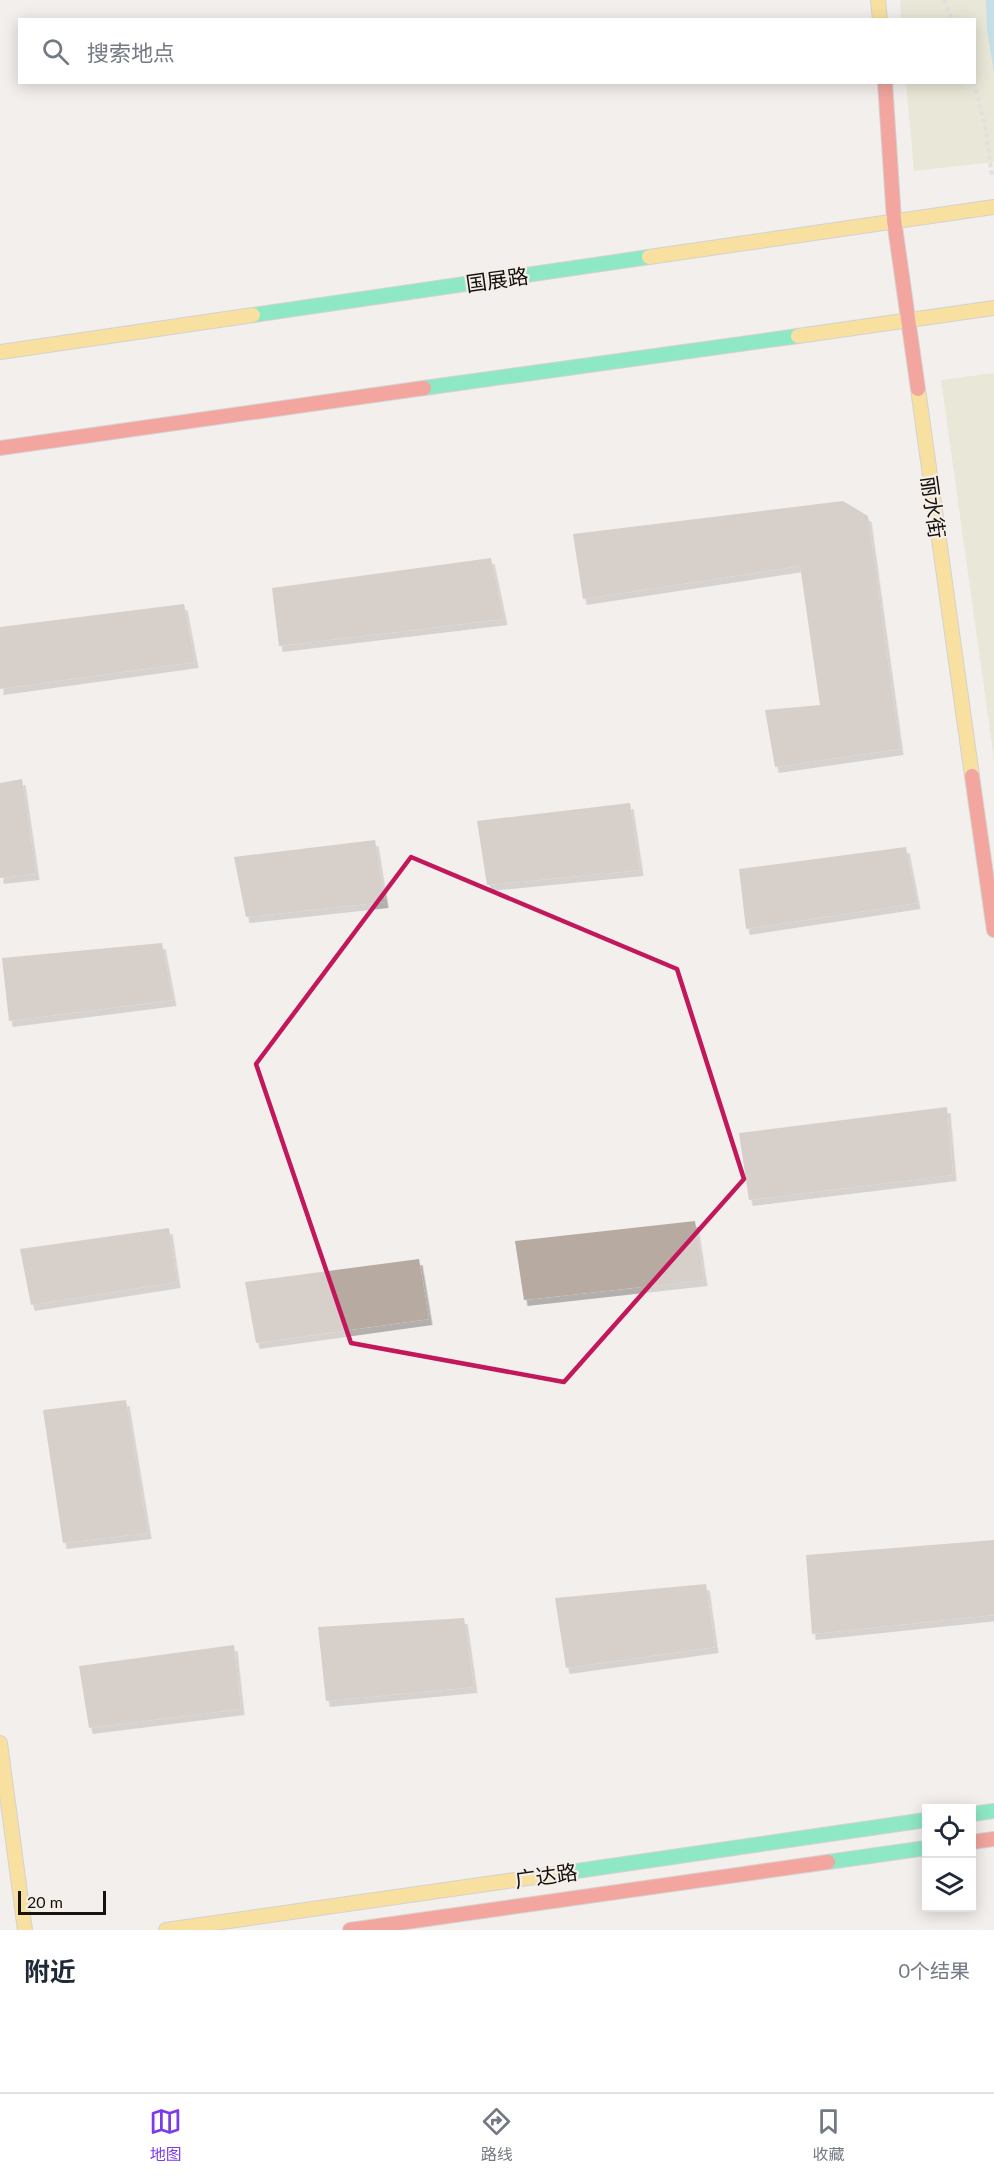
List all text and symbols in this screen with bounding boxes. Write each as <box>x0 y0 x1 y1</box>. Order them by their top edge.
search box <box>18 18 976 84</box>
icon: search <box>39 35 72 68</box>
text: 搜索地点 <box>87 39 175 66</box>
street label: 国展路 <box>464 262 530 296</box>
street label: 丽水街 <box>917 474 951 540</box>
map controls <box>922 1804 976 1912</box>
button: locate <box>922 1804 976 1858</box>
street label: 广达路 <box>513 1858 579 1892</box>
button: layers <box>922 1858 976 1912</box>
scale bar <box>18 1888 106 1916</box>
text: 20 m <box>27 1892 63 1911</box>
text: 附近 <box>24 1955 76 1987</box>
text: 0个结果 <box>898 1958 970 1982</box>
tab: 地图 <box>149 2105 182 2165</box>
tab: 路线 <box>480 2105 513 2165</box>
tab: 收藏 <box>812 2105 845 2165</box>

